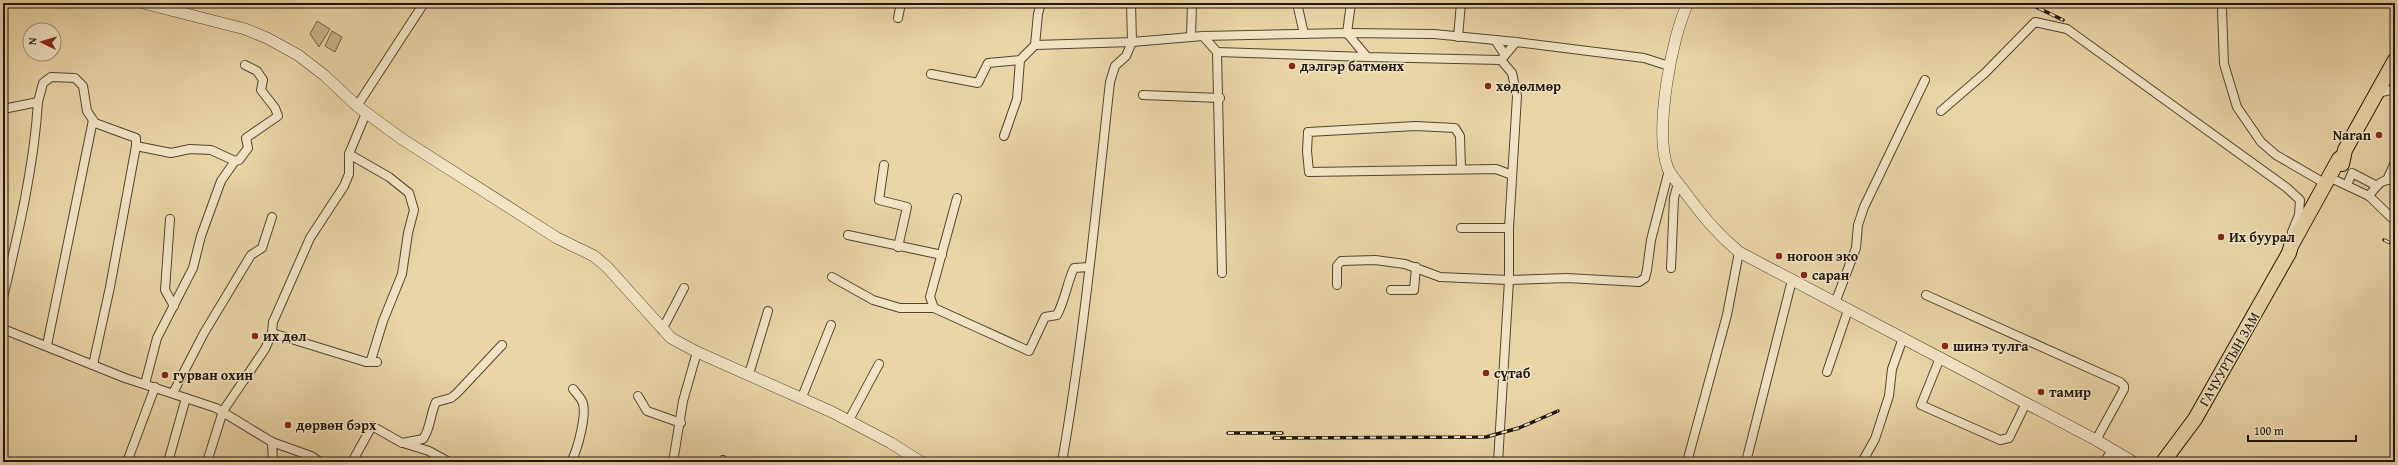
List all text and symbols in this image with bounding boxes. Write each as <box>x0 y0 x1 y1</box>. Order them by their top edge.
north arrow <box>22 22 62 62</box>
text: N <box>24 36 40 45</box>
place label: дэлгэр батмөнх <box>1300 56 1405 76</box>
marker: дэлгэр батмөнх <box>1287 61 1297 71</box>
place label: хөдөлмөр <box>1496 76 1561 96</box>
marker: хөдөлмөр <box>1483 81 1493 91</box>
place label: Naran <box>2333 125 2372 145</box>
marker: Naran <box>2374 130 2384 140</box>
place label: Их буурал <box>2229 227 2295 247</box>
marker: Их буурал <box>2216 232 2226 242</box>
place label: ногоон эко <box>1787 246 1859 266</box>
marker: ногоон эко <box>1774 251 1784 261</box>
place label: саран <box>1812 265 1850 285</box>
marker: саран <box>1799 270 1809 280</box>
street label: ГАЧУУРТЫН ЗАМ <box>2194 308 2264 410</box>
place label: их дөл <box>263 326 306 346</box>
marker: их дөл <box>250 331 260 341</box>
place label: шинэ тулга <box>1953 336 2029 356</box>
marker: шинэ тулга <box>1940 341 1950 351</box>
place label: сүтаб <box>1494 363 1531 383</box>
place label: гурван охин <box>173 365 253 385</box>
marker: сүтаб <box>1481 368 1491 378</box>
marker: гурван охин <box>160 370 170 380</box>
place label: тамир <box>2049 382 2091 402</box>
marker: тамир <box>2036 387 2046 397</box>
place label: дөрвөн бэрх <box>296 415 377 435</box>
scale bar <box>2248 417 2356 443</box>
marker: дөрвөн бэрх <box>283 420 293 430</box>
text: 100 m <box>2254 422 2284 439</box>

